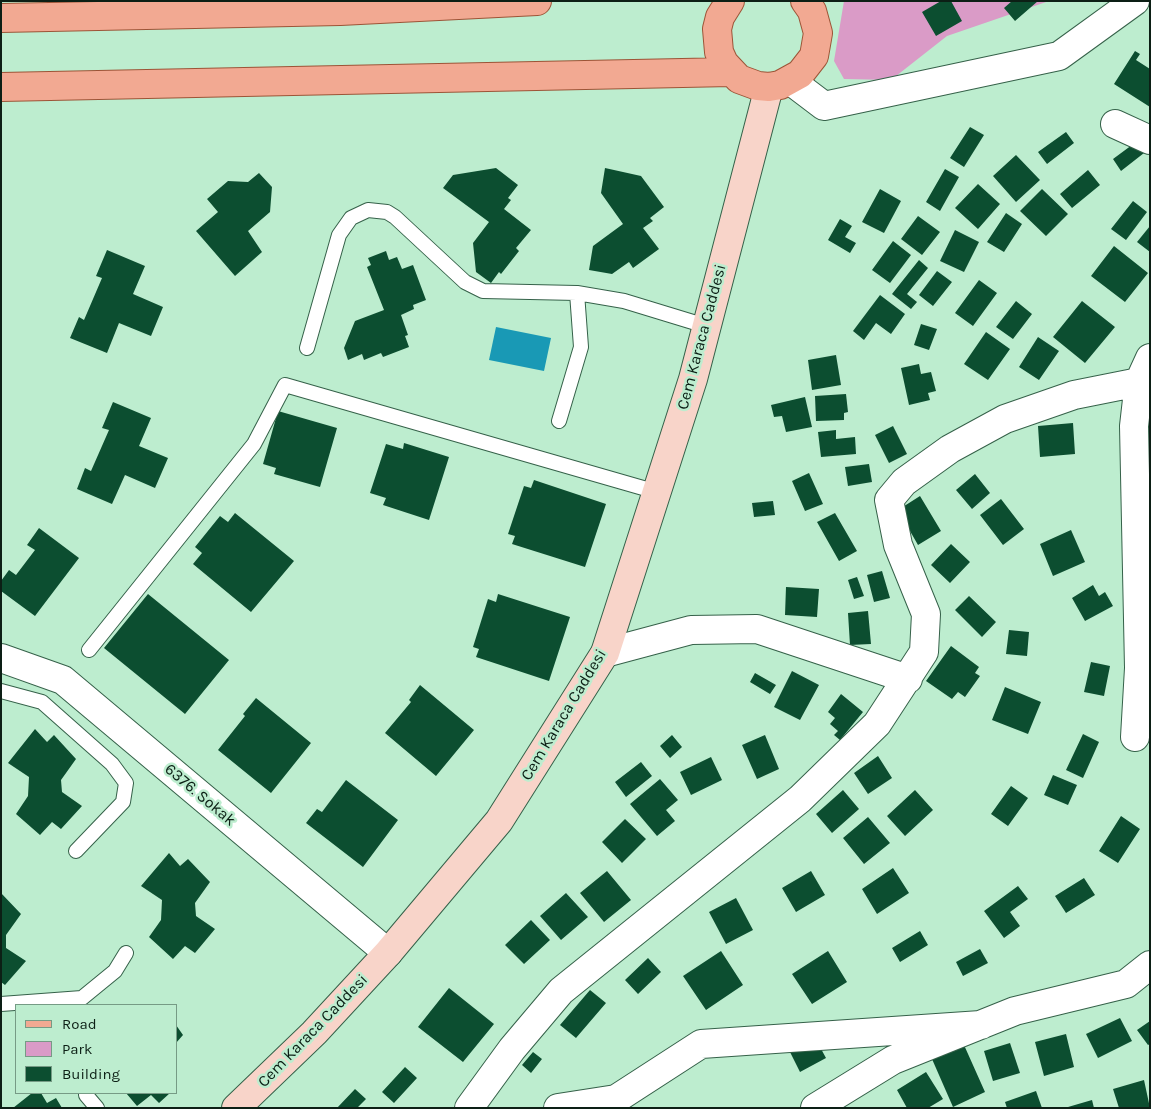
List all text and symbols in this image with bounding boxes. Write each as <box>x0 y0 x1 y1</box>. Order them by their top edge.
street label: Cem Karaca Caddesi <box>673 262 731 412</box>
street label: Cem Karaca Caddesi <box>517 646 611 784</box>
street label: 6376. Sokak <box>160 760 240 830</box>
street label: Cem Karaca Caddesi <box>254 970 372 1092</box>
legend <box>15 1004 178 1094</box>
text: Road <box>62 1015 97 1033</box>
text: Park <box>62 1040 92 1058</box>
text: Building <box>62 1065 120 1083</box>

